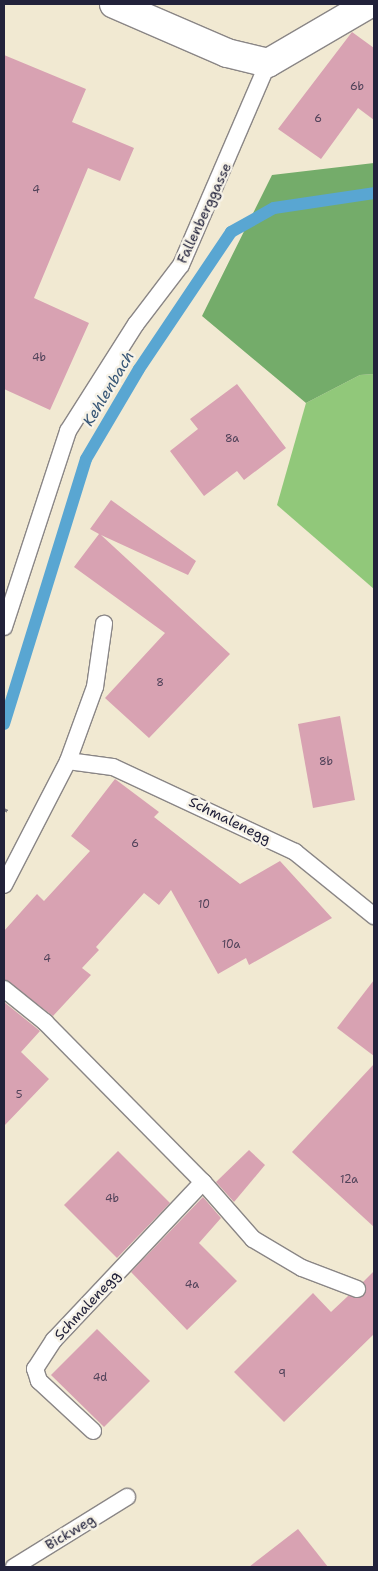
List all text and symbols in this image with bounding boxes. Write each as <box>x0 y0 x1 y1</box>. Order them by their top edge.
house number: 6b <box>350 80 364 94</box>
house number: 6 <box>314 112 322 126</box>
street label: Fallenberggasse <box>173 160 235 266</box>
house number: 4 <box>32 183 40 197</box>
water label: Kehlenbach <box>80 348 138 430</box>
house number: 4b <box>32 351 46 365</box>
house number: 8a <box>225 432 239 446</box>
house number: 8 <box>156 676 164 690</box>
house number: 8b <box>319 755 333 769</box>
street label: Schmalenegg <box>186 793 274 847</box>
house number: 6 <box>131 837 139 851</box>
house number: 10 <box>198 898 210 912</box>
house number: 10a <box>222 938 240 952</box>
house number: 4 <box>43 952 51 966</box>
house number: 5 <box>16 1088 22 1102</box>
house number: 12a <box>340 1173 358 1187</box>
house number: 4b <box>105 1192 119 1206</box>
street label: Schmalenegg <box>51 1267 123 1343</box>
house number: 4a <box>185 1278 199 1292</box>
house number: 9 <box>278 1367 286 1381</box>
house number: 4d <box>93 1371 107 1385</box>
street label: Bickweg <box>42 1511 98 1553</box>

